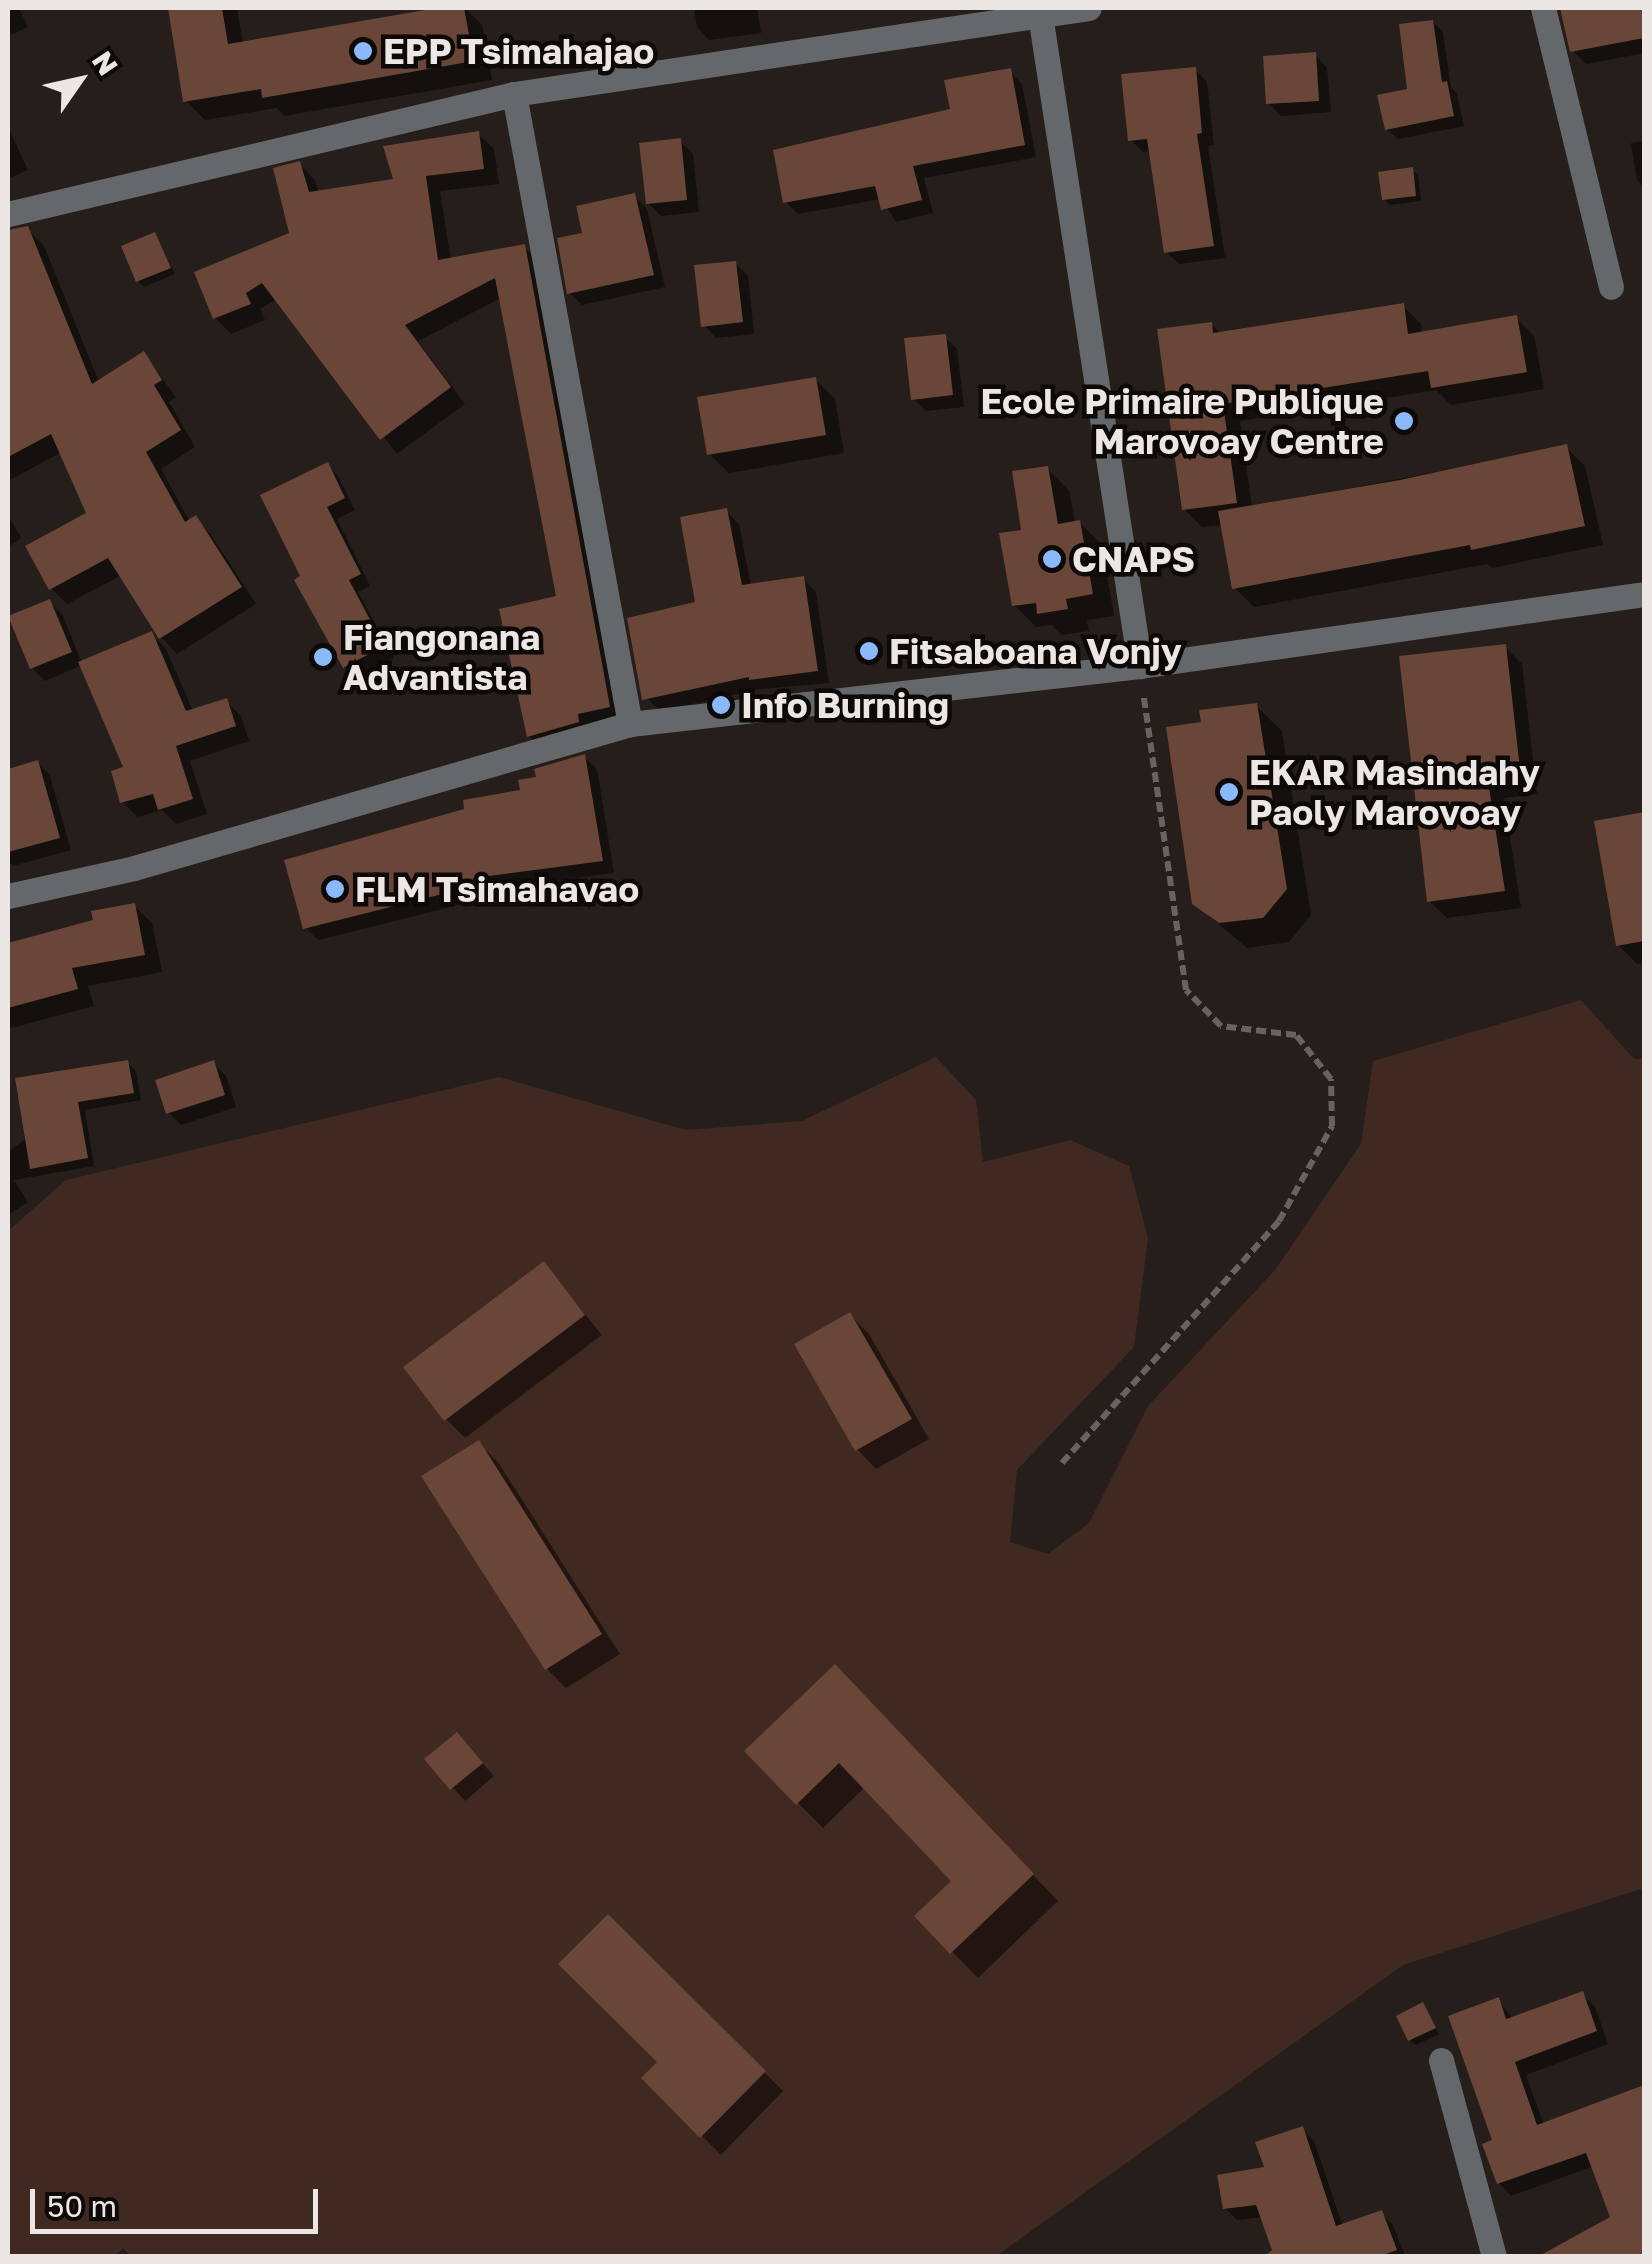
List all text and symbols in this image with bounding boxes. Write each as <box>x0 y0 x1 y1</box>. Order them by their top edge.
north arrow <box>30 30 130 130</box>
place label: EPP Tsimahajao <box>383 30 654 72</box>
marker: EPP Tsimahajao <box>352 40 374 62</box>
text: N <box>86 45 125 81</box>
place label: Ecole Primaire Publique Marovoay Centre <box>980 380 1384 462</box>
marker: Ecole Primaire Publique Marovoay Centre <box>1393 410 1415 432</box>
place label: CNAPS <box>1072 538 1195 580</box>
marker: CNAPS <box>1041 548 1063 570</box>
place label: Fiangonana Advantista <box>343 616 540 698</box>
place label: Fitsaboana Vonjy <box>889 630 1182 672</box>
marker: Fitsaboana Vonjy <box>858 640 880 662</box>
marker: Fiangonana Advantista <box>312 646 334 668</box>
place label: Info Burning <box>741 684 949 726</box>
marker: Info Burning <box>710 694 732 716</box>
place label: EKAR Masindahy Paoly Marovoay <box>1249 751 1540 833</box>
marker: EKAR Masindahy Paoly Marovoay <box>1218 781 1240 803</box>
place label: FLM Tsimahavao <box>355 868 639 910</box>
marker: FLM Tsimahavao <box>324 878 346 900</box>
scale bar <box>35 2169 322 2231</box>
text: 50 m <box>47 2188 117 2224</box>

